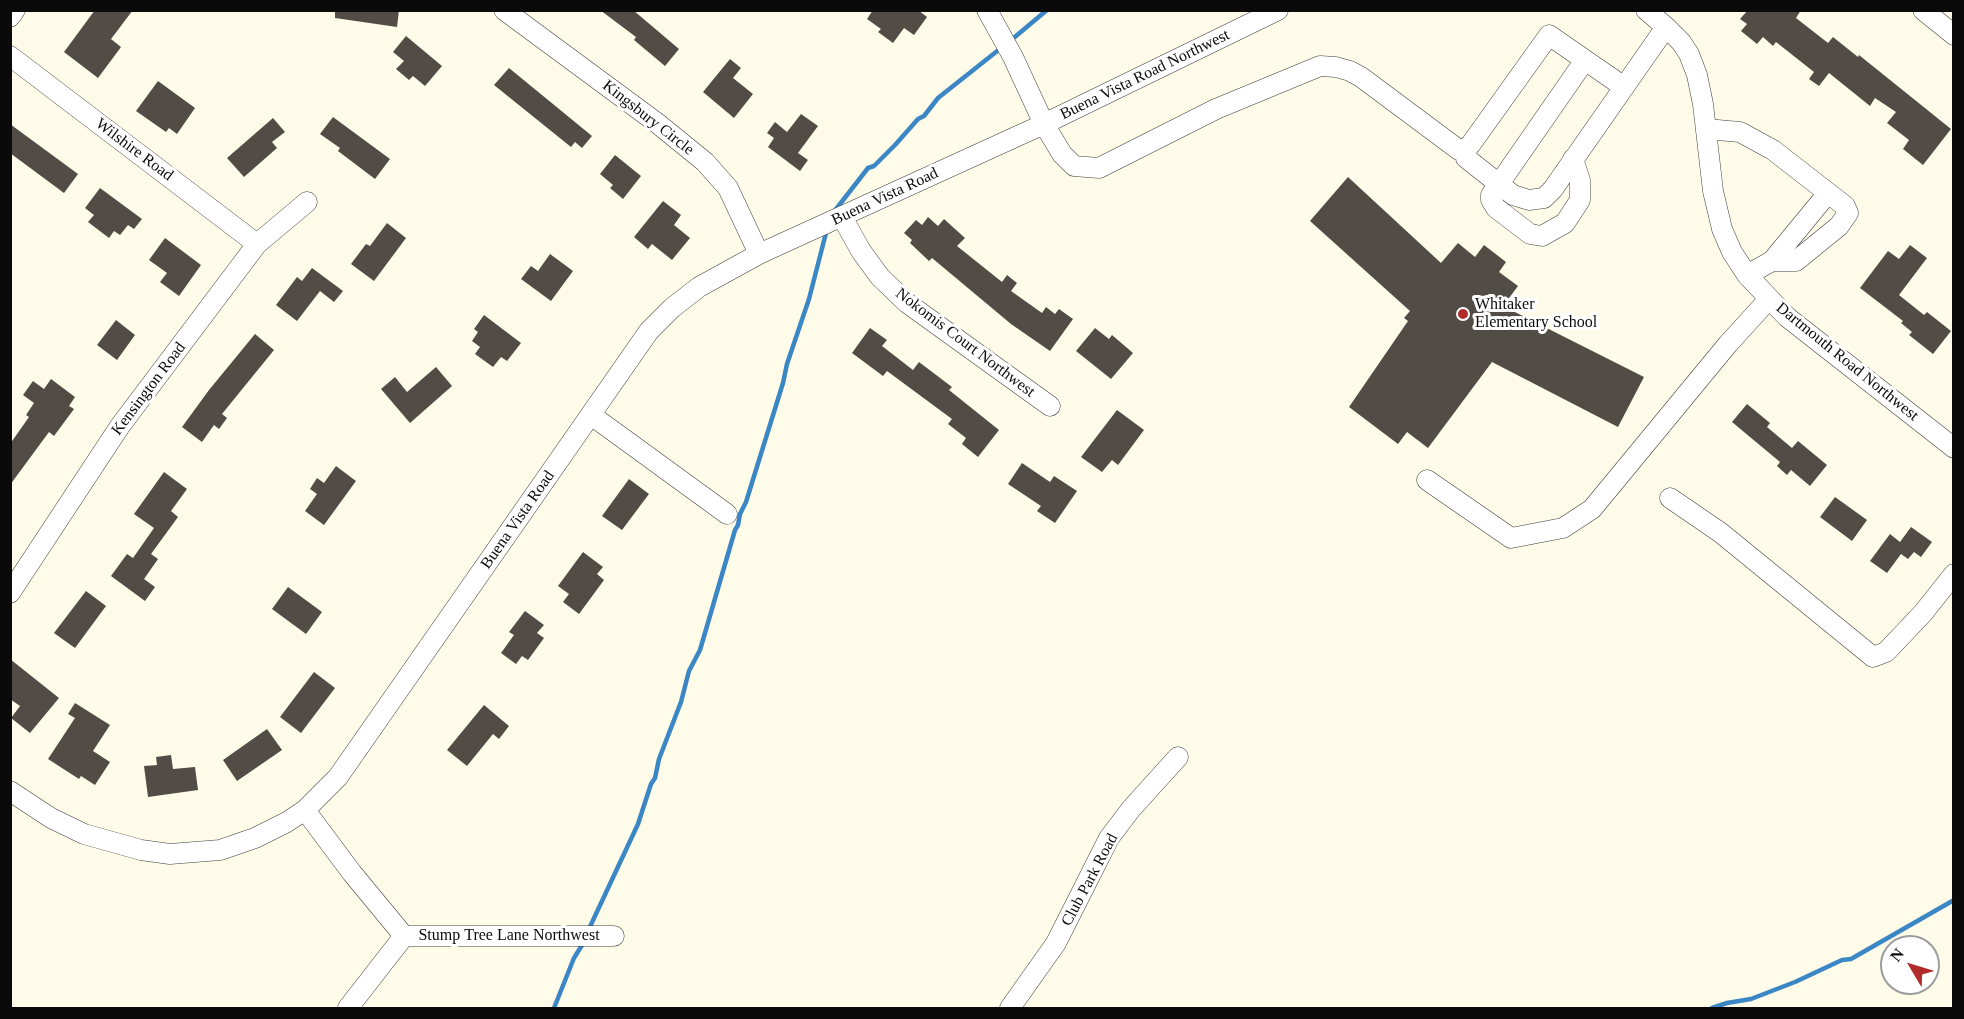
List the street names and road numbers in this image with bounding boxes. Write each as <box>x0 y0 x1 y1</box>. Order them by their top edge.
street label: Buena Vista Road Northwest <box>1057 26 1233 124</box>
street label: Kingsbury Circle <box>598 76 698 160</box>
street label: Wilshire Road <box>91 115 177 185</box>
street label: Buena Vista Road <box>829 164 941 230</box>
street label: Nokomis Court Northwest <box>891 284 1039 402</box>
street label: Dartmouth Road Northwest <box>1772 299 1922 425</box>
street label: Kensington Road <box>108 339 190 439</box>
street label: Buena Vista Road <box>477 467 559 573</box>
street label: Club Park Road <box>1058 830 1122 930</box>
street label: Stump Tree Lane Northwest <box>418 926 600 946</box>

